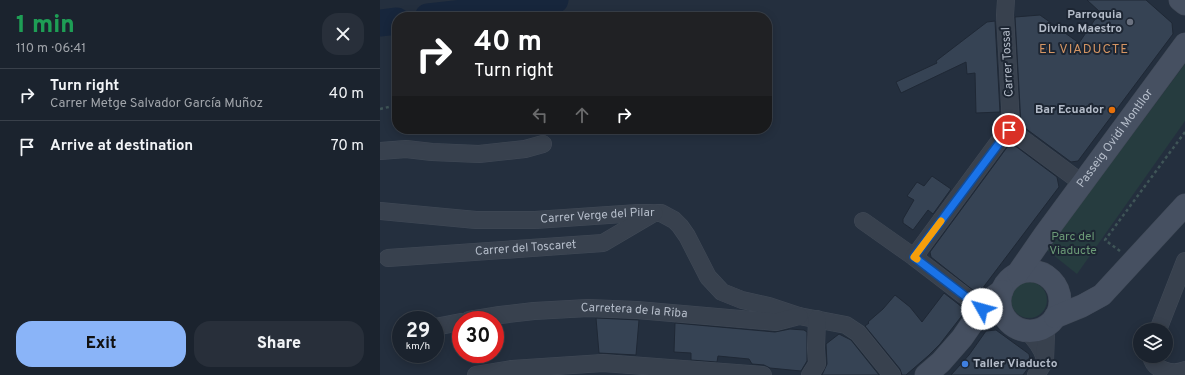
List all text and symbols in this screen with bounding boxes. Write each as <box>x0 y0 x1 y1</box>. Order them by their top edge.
place label: Parroquia Divino Maestro <box>1039 7 1122 37</box>
text: 1 min <box>16 11 75 41</box>
button: close <box>322 13 364 55</box>
marker: Parroquia Divino Maestro <box>1125 17 1135 27</box>
text: 40 m <box>474 25 542 61</box>
street label: Carrer Tossal <box>998 27 1018 97</box>
icon: right <box>408 28 460 80</box>
text: 110 m · 06:41 <box>16 41 86 57</box>
district label: EL VIADUCTE <box>1039 42 1129 58</box>
text: Turn right <box>474 60 554 83</box>
text: Turn right <box>50 77 119 96</box>
icon: right <box>16 84 38 106</box>
text: 40 m <box>329 85 364 104</box>
street label: Passeig Ovidi Montllor <box>1074 86 1157 191</box>
text: Carrer Metge Salvador García Muñoz <box>50 96 263 112</box>
place label: Bar Ecuador <box>1035 102 1104 118</box>
icon: left <box>529 104 551 126</box>
icon: ahead <box>571 104 593 126</box>
icon: right <box>613 104 635 126</box>
marker: Bar Ecuador <box>1107 105 1117 115</box>
pin <box>992 113 1026 147</box>
icon: arrive <box>998 119 1020 141</box>
icon: arrive <box>16 136 38 158</box>
text: Arrive at destination <box>50 137 193 156</box>
text: 70 m <box>331 137 364 156</box>
street label: Carrer Verge del Pilar <box>540 205 655 228</box>
park label: Parc del Viaducte <box>1049 229 1097 259</box>
street label: Carrer del Toscaret <box>474 237 577 260</box>
position arrow <box>961 288 1003 330</box>
street label: Carretera de la Riba <box>580 300 688 322</box>
speed limit sign: 30 <box>452 311 504 363</box>
text: 29 <box>406 319 430 345</box>
button: Exit <box>16 321 186 367</box>
button: Share <box>194 321 364 367</box>
map controls <box>1133 323 1173 363</box>
button: layers <box>1133 323 1173 363</box>
text: km/h <box>406 340 430 353</box>
place label: Taller Viaducto <box>973 356 1058 372</box>
marker: Taller Viaducto <box>960 359 970 369</box>

